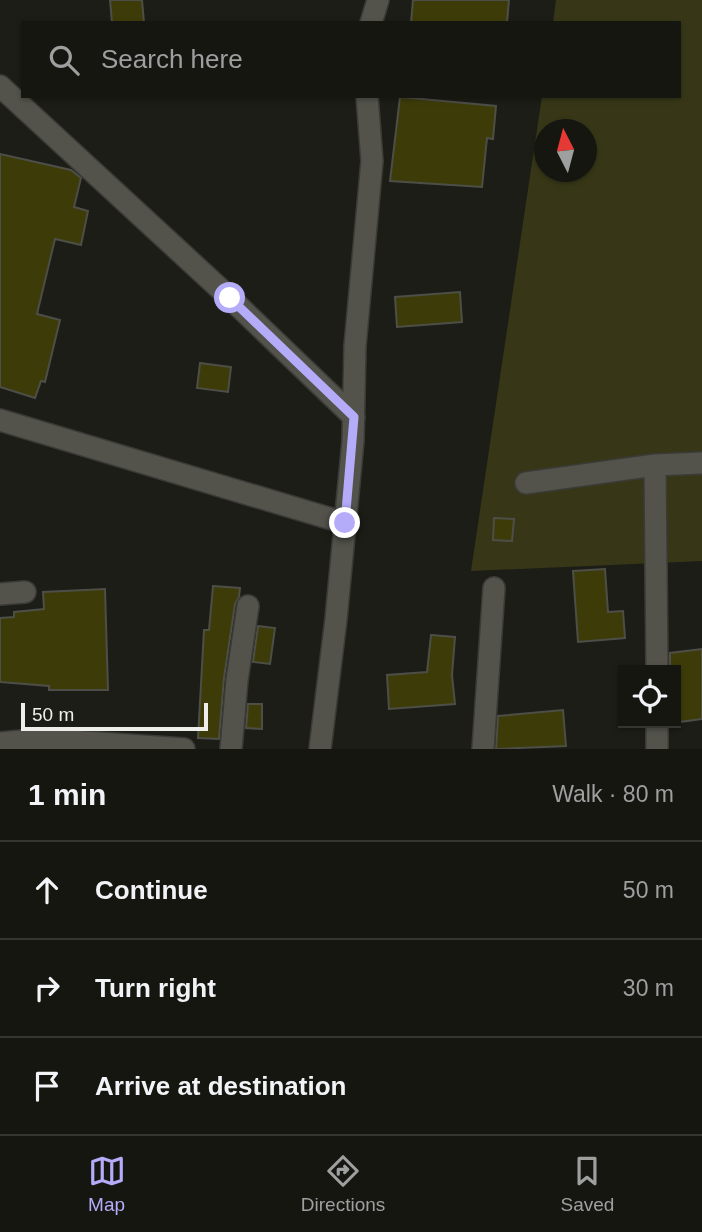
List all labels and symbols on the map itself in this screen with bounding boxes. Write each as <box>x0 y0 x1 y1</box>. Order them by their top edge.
north arrow <box>534 119 597 182</box>
route start <box>214 282 245 313</box>
route end <box>329 507 360 538</box>
scale bar <box>21 700 208 732</box>

